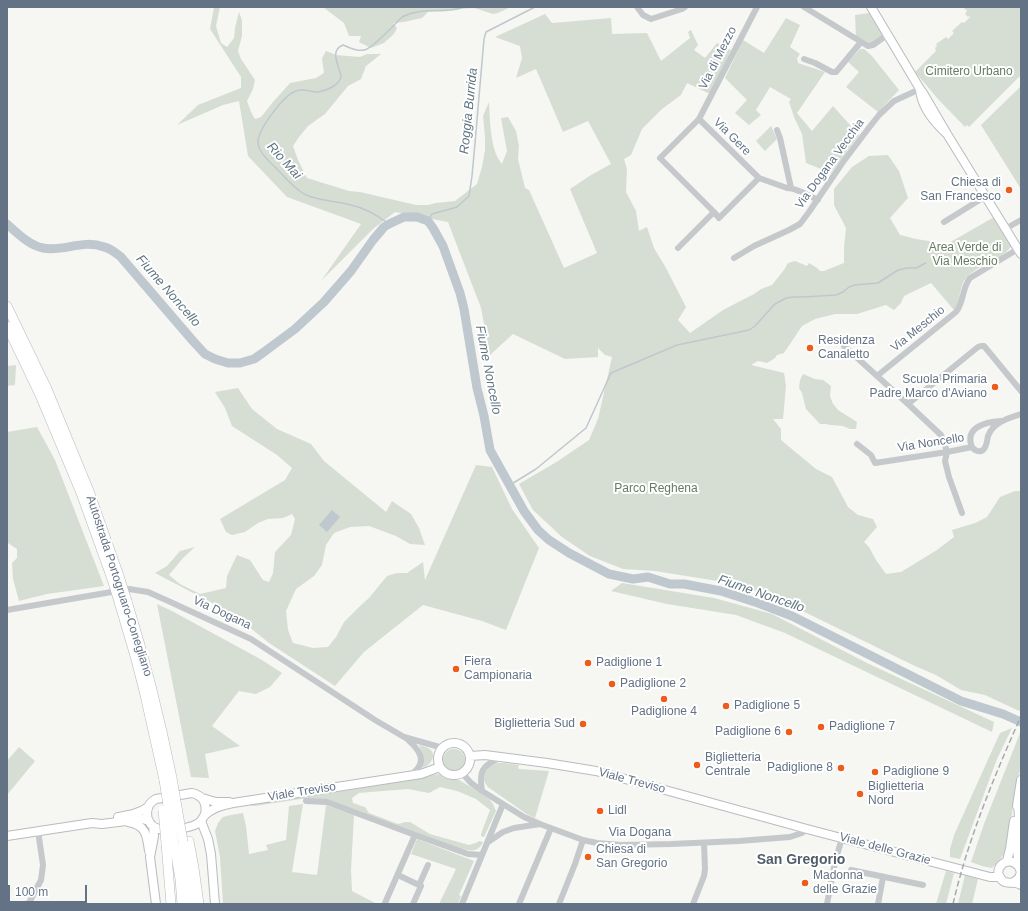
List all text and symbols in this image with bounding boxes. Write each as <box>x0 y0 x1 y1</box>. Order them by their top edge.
street label: Via di Mezzo <box>696 24 740 92</box>
park label: Cimitero Urbano <box>925 65 1013 79</box>
water label: Roggia Burrida <box>457 67 481 155</box>
street label: Via Gere <box>710 115 754 159</box>
street label: Via Dogana Vecchia <box>792 116 868 212</box>
water label: Rio Mai <box>263 139 305 183</box>
place label: Chiesa di San Francesco <box>920 176 1001 204</box>
marker: Chiesa di San Francesco <box>1004 185 1014 195</box>
park label: Area Verde di Via Meschio <box>929 241 1001 269</box>
water label: Fiume Noncello <box>132 252 204 330</box>
street label: Via Meschio <box>888 303 948 355</box>
water label: Fiume Noncello <box>472 324 504 416</box>
place label: Residenza Canaletto <box>818 334 875 362</box>
marker: Residenza Canaletto <box>805 343 815 353</box>
place label: Scuola Primaria Padre Marco d'Aviano <box>870 373 987 401</box>
marker: Scuola Primaria Padre Marco d'Aviano <box>990 382 1000 392</box>
street label: Via Noncello <box>897 431 965 455</box>
park label: Parco Reghena <box>614 482 698 496</box>
street label: Autostrada Portogruaro-Conegliano <box>83 494 155 678</box>
water label: Fiume Noncello <box>716 572 806 616</box>
street label: Via Dogana <box>191 593 253 633</box>
place label: Fiera Campionaria <box>464 655 532 683</box>
place label: Padiglione 1 <box>596 656 662 670</box>
marker: Padiglione 1 <box>583 658 593 668</box>
marker: Fiera Campionaria <box>451 664 461 674</box>
place label: Padiglione 2 <box>620 677 686 691</box>
marker: Padiglione 2 <box>607 679 617 689</box>
marker: Padiglione 4 <box>659 694 669 704</box>
place label: Padiglione 5 <box>734 699 800 713</box>
marker: Padiglione 5 <box>721 701 731 711</box>
place label: Padiglione 4 <box>631 705 697 719</box>
place label: Biglietteria Sud <box>494 717 575 731</box>
marker: Biglietteria Sud <box>578 719 588 729</box>
place label: Padiglione 7 <box>829 720 895 734</box>
marker: Padiglione 7 <box>816 722 826 732</box>
place label: Padiglione 6 <box>715 725 781 739</box>
marker: Padiglione 6 <box>784 727 794 737</box>
place label: Biglietteria Centrale <box>705 751 761 779</box>
marker: Biglietteria Centrale <box>692 760 702 770</box>
place label: Padiglione 8 <box>767 761 833 775</box>
marker: Padiglione 8 <box>836 763 846 773</box>
street label: Viale Treviso <box>597 765 667 797</box>
place label: Padiglione 9 <box>883 765 949 779</box>
marker: Padiglione 9 <box>870 767 880 777</box>
street label: Viale Treviso <box>267 780 337 804</box>
place label: Biglietteria Nord <box>868 780 924 808</box>
marker: Biglietteria Nord <box>855 789 865 799</box>
place label: Lidl <box>608 804 627 818</box>
marker: Lidl <box>595 806 605 816</box>
street label: Via Dogana <box>609 826 671 840</box>
street label: Viale delle Grazie <box>838 830 932 868</box>
place label: Chiesa di San Gregorio <box>596 843 667 871</box>
marker: Chiesa di San Gregorio <box>583 852 593 862</box>
district label: San Gregorio <box>757 852 845 868</box>
place label: Madonna delle Grazie <box>813 869 877 897</box>
scale bar <box>10 877 89 903</box>
marker: Madonna delle Grazie <box>800 878 810 888</box>
text: 100 m <box>15 885 48 899</box>

